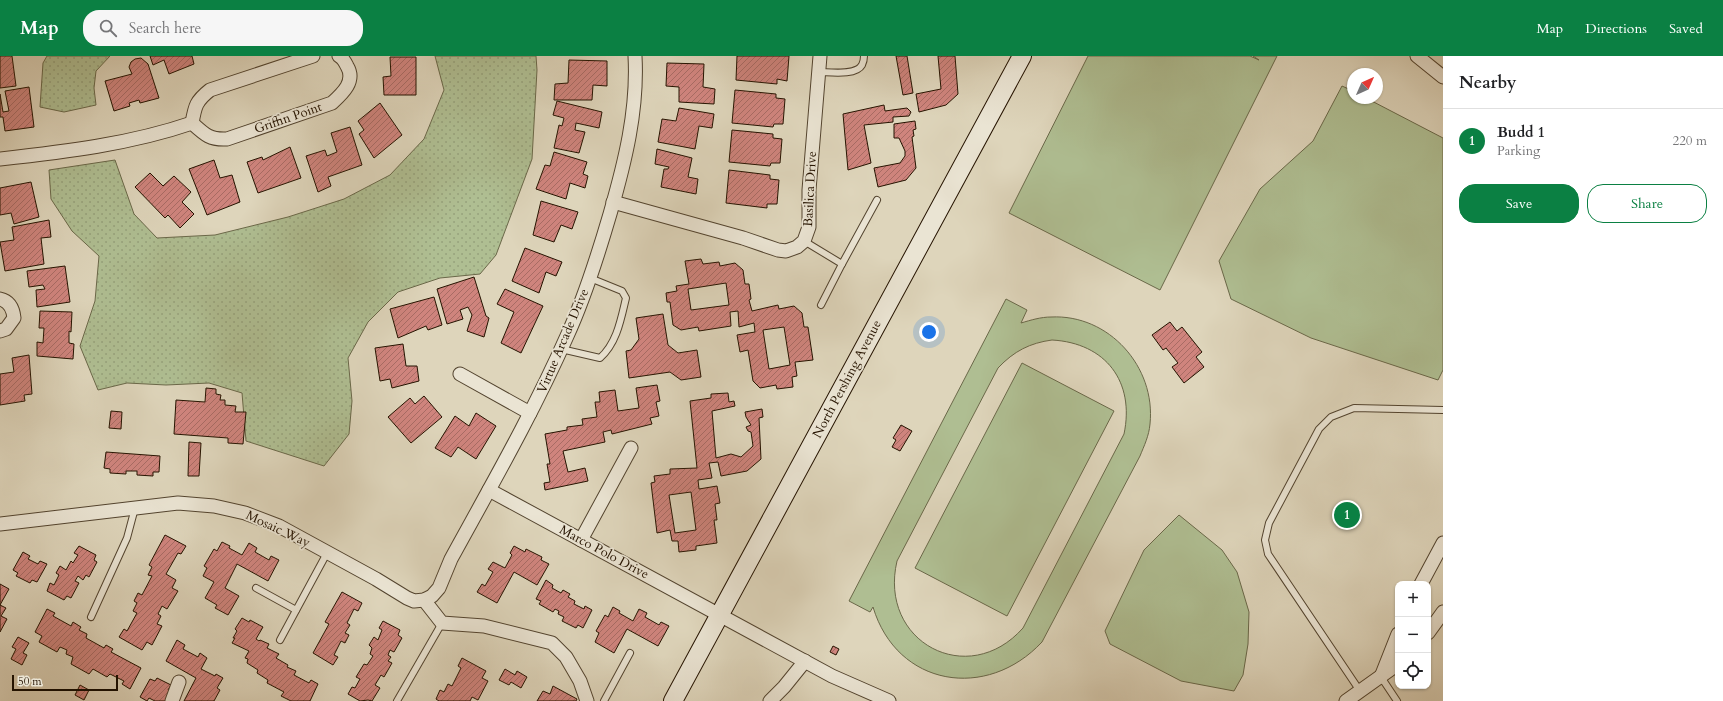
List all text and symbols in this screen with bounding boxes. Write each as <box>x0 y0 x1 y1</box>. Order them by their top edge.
search box <box>83 10 363 46</box>
text: Map <box>20 15 59 41</box>
icon: search <box>97 17 119 39</box>
text: Search here <box>129 18 201 38</box>
text: Map <box>1537 19 1563 38</box>
text: Directions <box>1585 19 1647 38</box>
text: Saved <box>1669 19 1703 38</box>
north arrow <box>1347 68 1383 104</box>
text: Nearby <box>1459 71 1516 94</box>
street label: Griffin Point <box>252 98 324 138</box>
text: Budd 1 <box>1497 122 1545 142</box>
text: 1 <box>1469 132 1475 150</box>
text: 220 m <box>1673 132 1707 150</box>
text: Parking <box>1497 142 1540 160</box>
street label: Basilica Drive <box>799 151 821 227</box>
button: Save <box>1459 184 1579 223</box>
button: Share <box>1587 184 1707 223</box>
street label: Virtue Arcade Drive <box>533 286 593 396</box>
street label: North Pershing Avenue <box>808 317 886 441</box>
your location <box>919 322 939 342</box>
pin: 1 <box>1334 500 1360 530</box>
street label: Mosaic Way <box>243 506 313 552</box>
street label: Marco Polo Drive <box>556 521 652 583</box>
map controls <box>1395 581 1431 689</box>
button: + <box>1395 581 1431 617</box>
button: − <box>1395 617 1431 653</box>
button: locate <box>1395 653 1431 689</box>
scale bar <box>12 673 118 692</box>
text: 50 m <box>18 674 42 689</box>

